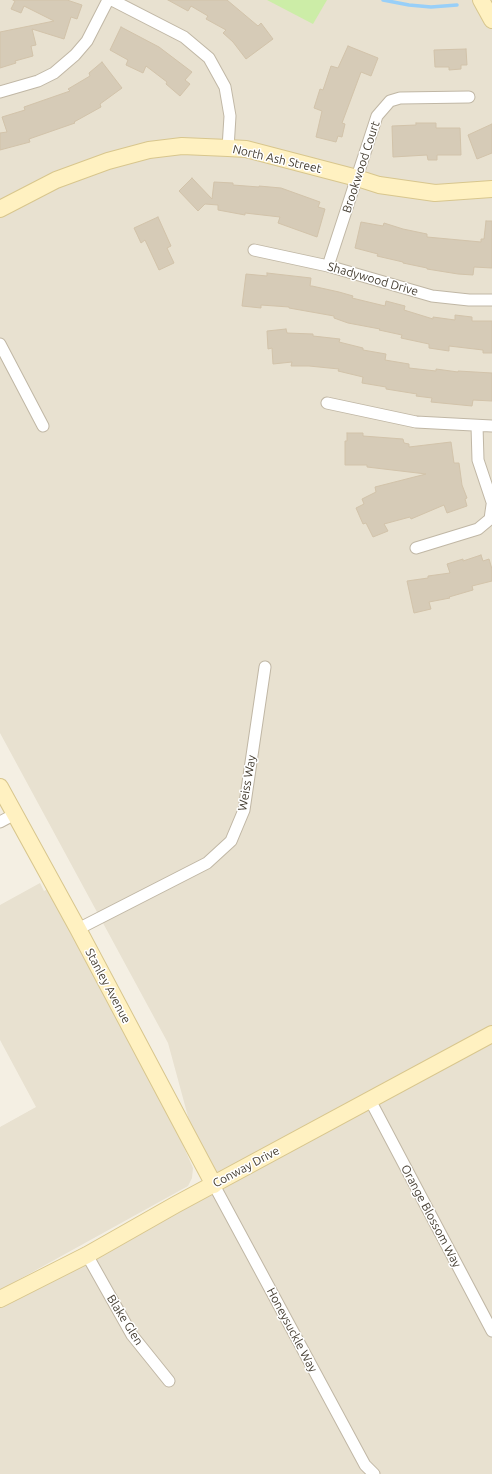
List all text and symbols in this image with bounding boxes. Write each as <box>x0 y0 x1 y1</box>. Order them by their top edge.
street label: Brookwood Court <box>339 119 383 215</box>
street label: North Ash Street <box>231 142 323 176</box>
street label: Shadywood Drive <box>326 259 420 299</box>
street label: Weiss Way <box>235 754 259 812</box>
street label: Stanley Avenue <box>82 946 134 1026</box>
street label: Conway Drive <box>210 1143 282 1191</box>
street label: Orange Blossom Way <box>398 1162 464 1270</box>
street label: Honeysuckle Way <box>264 1285 320 1375</box>
street label: Blake Glen <box>104 1292 146 1348</box>

